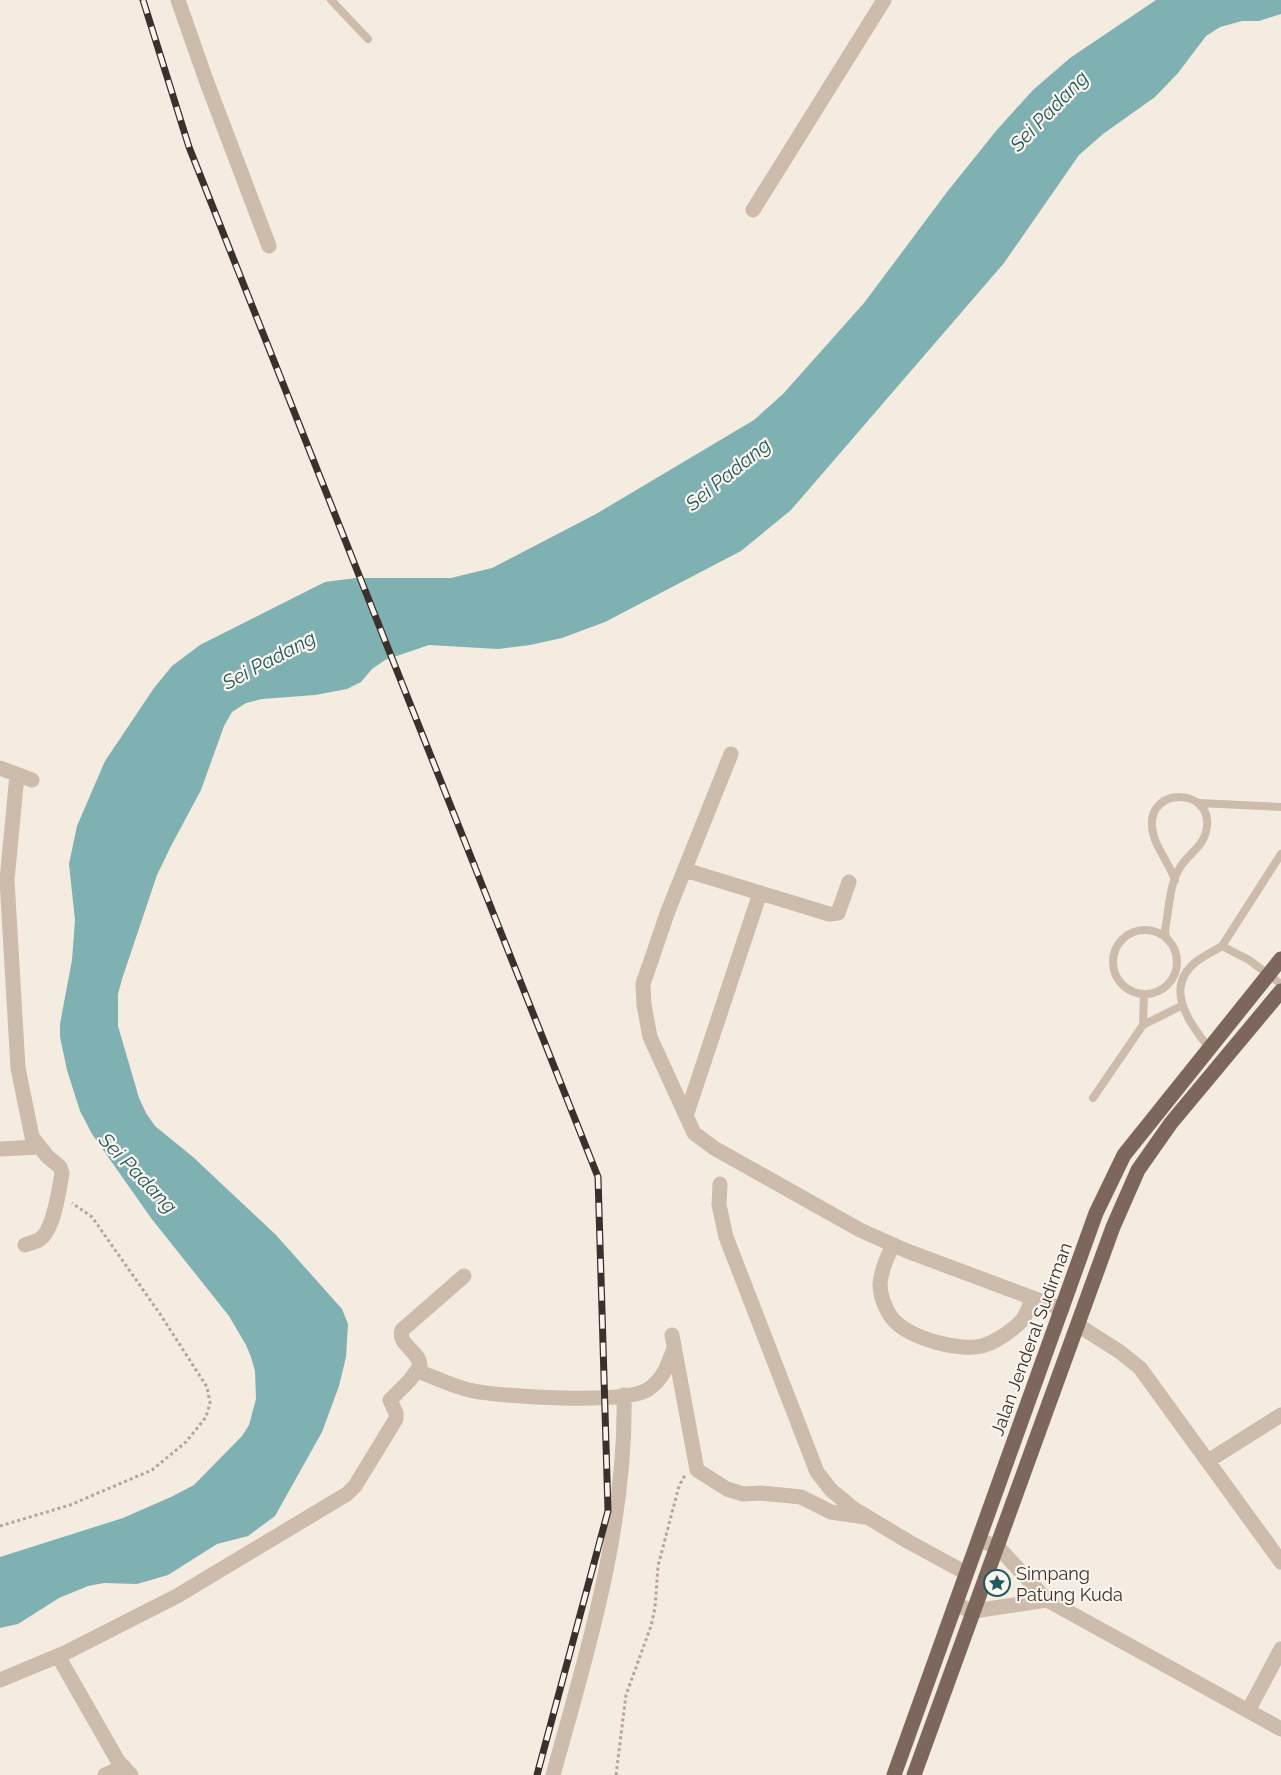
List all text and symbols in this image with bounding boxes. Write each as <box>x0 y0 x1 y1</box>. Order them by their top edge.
water label: Sei Padang <box>1004 66 1093 157</box>
water label: Sei Padang <box>680 432 775 516</box>
water label: Sei Padang <box>217 625 320 695</box>
water label: Sei Padang <box>93 1127 182 1218</box>
street label: Jalan Jenderal Sudirman <box>986 1240 1076 1438</box>
place label: Simpang Patung Kuda <box>1016 1563 1123 1605</box>
place icon: Simpang Patung Kuda <box>982 1568 1012 1598</box>

